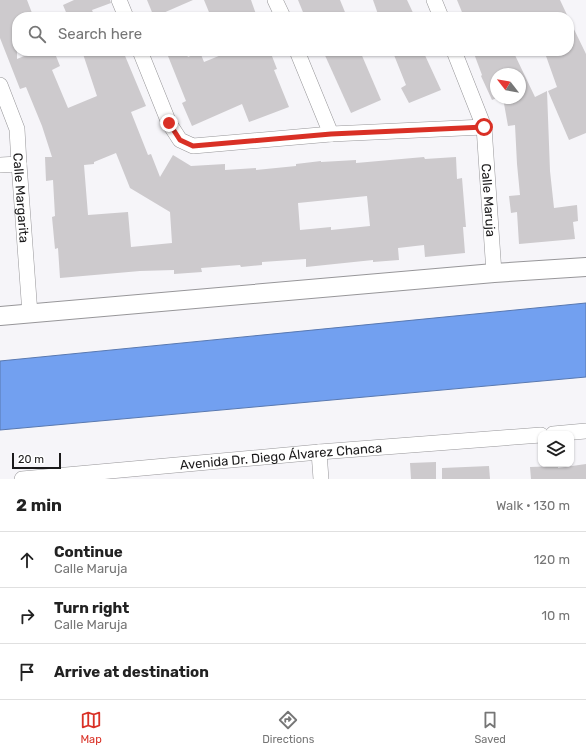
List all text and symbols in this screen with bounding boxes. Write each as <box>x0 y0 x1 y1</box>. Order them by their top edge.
search box <box>12 12 574 56</box>
icon: search <box>26 23 48 45</box>
text: Search here <box>58 25 142 43</box>
north arrow <box>490 68 526 104</box>
route end <box>160 114 178 132</box>
route start <box>475 118 493 136</box>
street label: Calle Margarita <box>10 152 32 243</box>
street label: Calle Maruja <box>479 163 499 237</box>
map controls <box>538 431 574 467</box>
button: layers <box>538 431 574 467</box>
street label: Avenida Dr. Diego Álvarez Chanca <box>179 440 383 473</box>
scale bar <box>12 451 61 470</box>
text: 20 m <box>18 453 44 466</box>
text: 2 min <box>16 495 62 515</box>
text: Walk · 130 m <box>496 498 570 513</box>
text: Continue <box>54 543 123 561</box>
icon: ahead <box>16 549 38 571</box>
text: 120 m <box>534 552 570 567</box>
text: Calle Maruja <box>54 561 127 576</box>
text: Turn right <box>54 599 129 617</box>
icon: right <box>16 605 38 627</box>
text: 10 m <box>541 608 570 623</box>
text: Calle Maruja <box>54 617 127 632</box>
icon: arrive <box>16 661 38 683</box>
text: Arrive at destination <box>54 663 209 681</box>
tab: Map <box>80 709 102 746</box>
tab: Directions <box>262 709 314 746</box>
tab: Saved <box>475 709 506 746</box>

